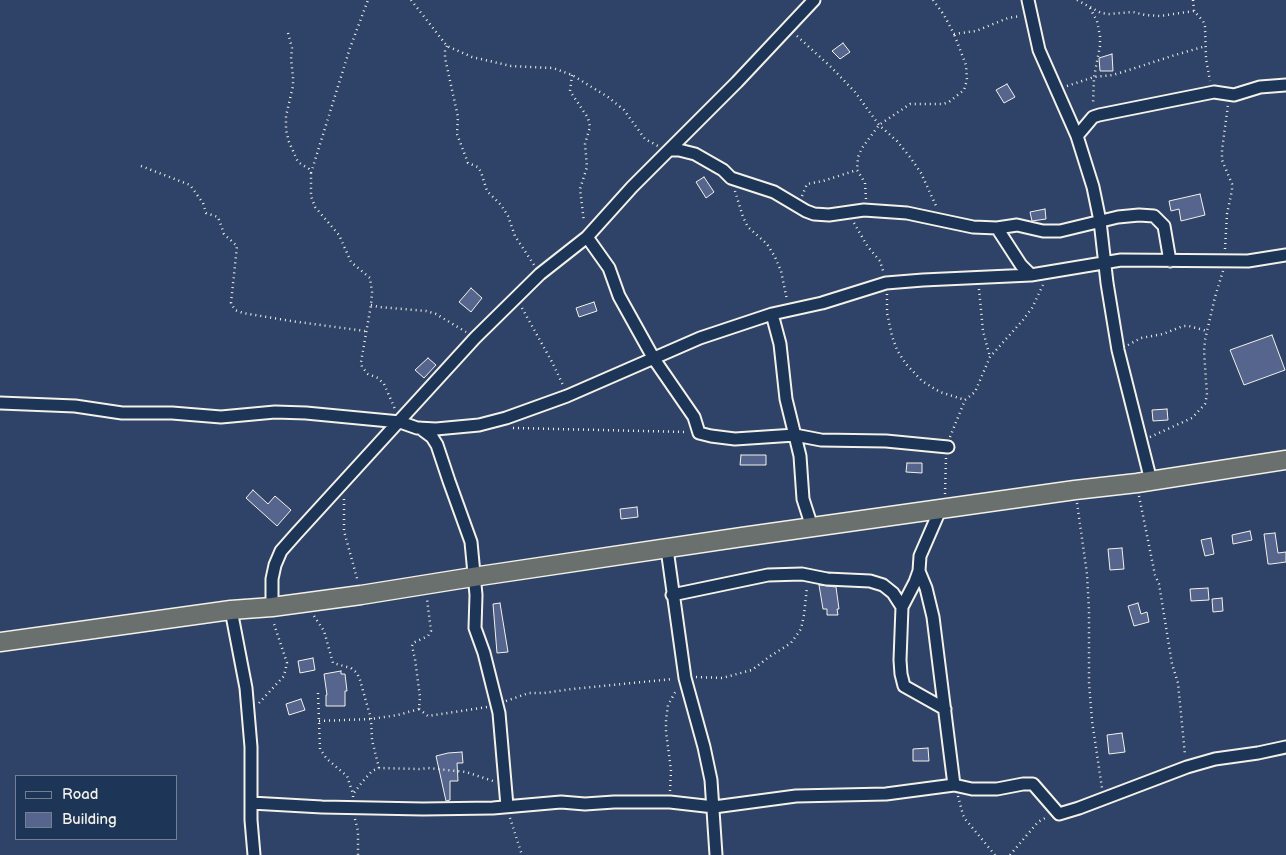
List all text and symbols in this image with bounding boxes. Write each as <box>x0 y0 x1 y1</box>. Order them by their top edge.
legend <box>15 775 178 840</box>
text: Road <box>62 785 98 804</box>
text: Building <box>62 810 117 829</box>

